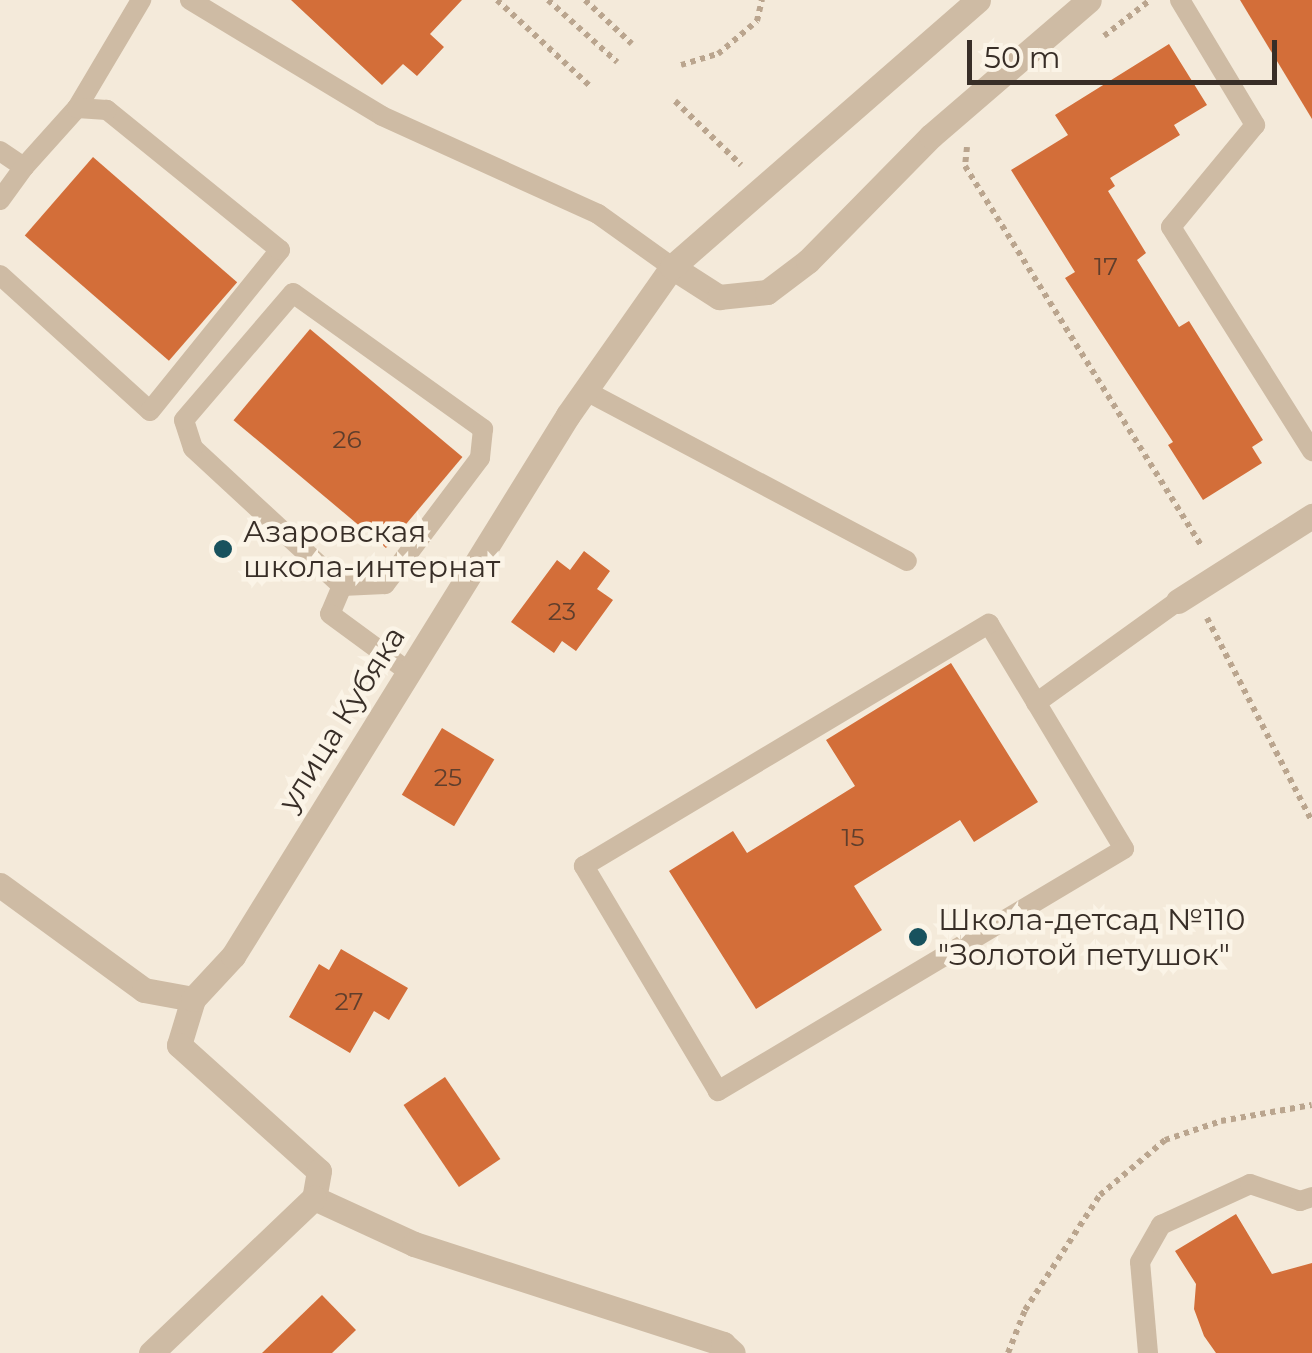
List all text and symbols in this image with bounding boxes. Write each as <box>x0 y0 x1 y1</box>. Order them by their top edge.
scale bar <box>972 20 1282 82</box>
text: 50 m <box>984 39 1061 76</box>
house number: 17 <box>1094 251 1118 281</box>
house number: 26 <box>332 424 362 454</box>
place label: Азаровская школа-интернат <box>243 514 500 584</box>
marker: Азаровская школа-интернат <box>212 538 234 560</box>
house number: 23 <box>548 596 576 626</box>
street label: улица Кубяка <box>271 620 413 818</box>
house number: 25 <box>434 762 462 792</box>
house number: 15 <box>841 822 865 852</box>
place label: Школа-детсад №110 "Золотой петушок" <box>938 902 1245 972</box>
marker: Школа-детсад №110 "Золотой петушок" <box>907 926 929 948</box>
house number: 27 <box>335 986 363 1016</box>

